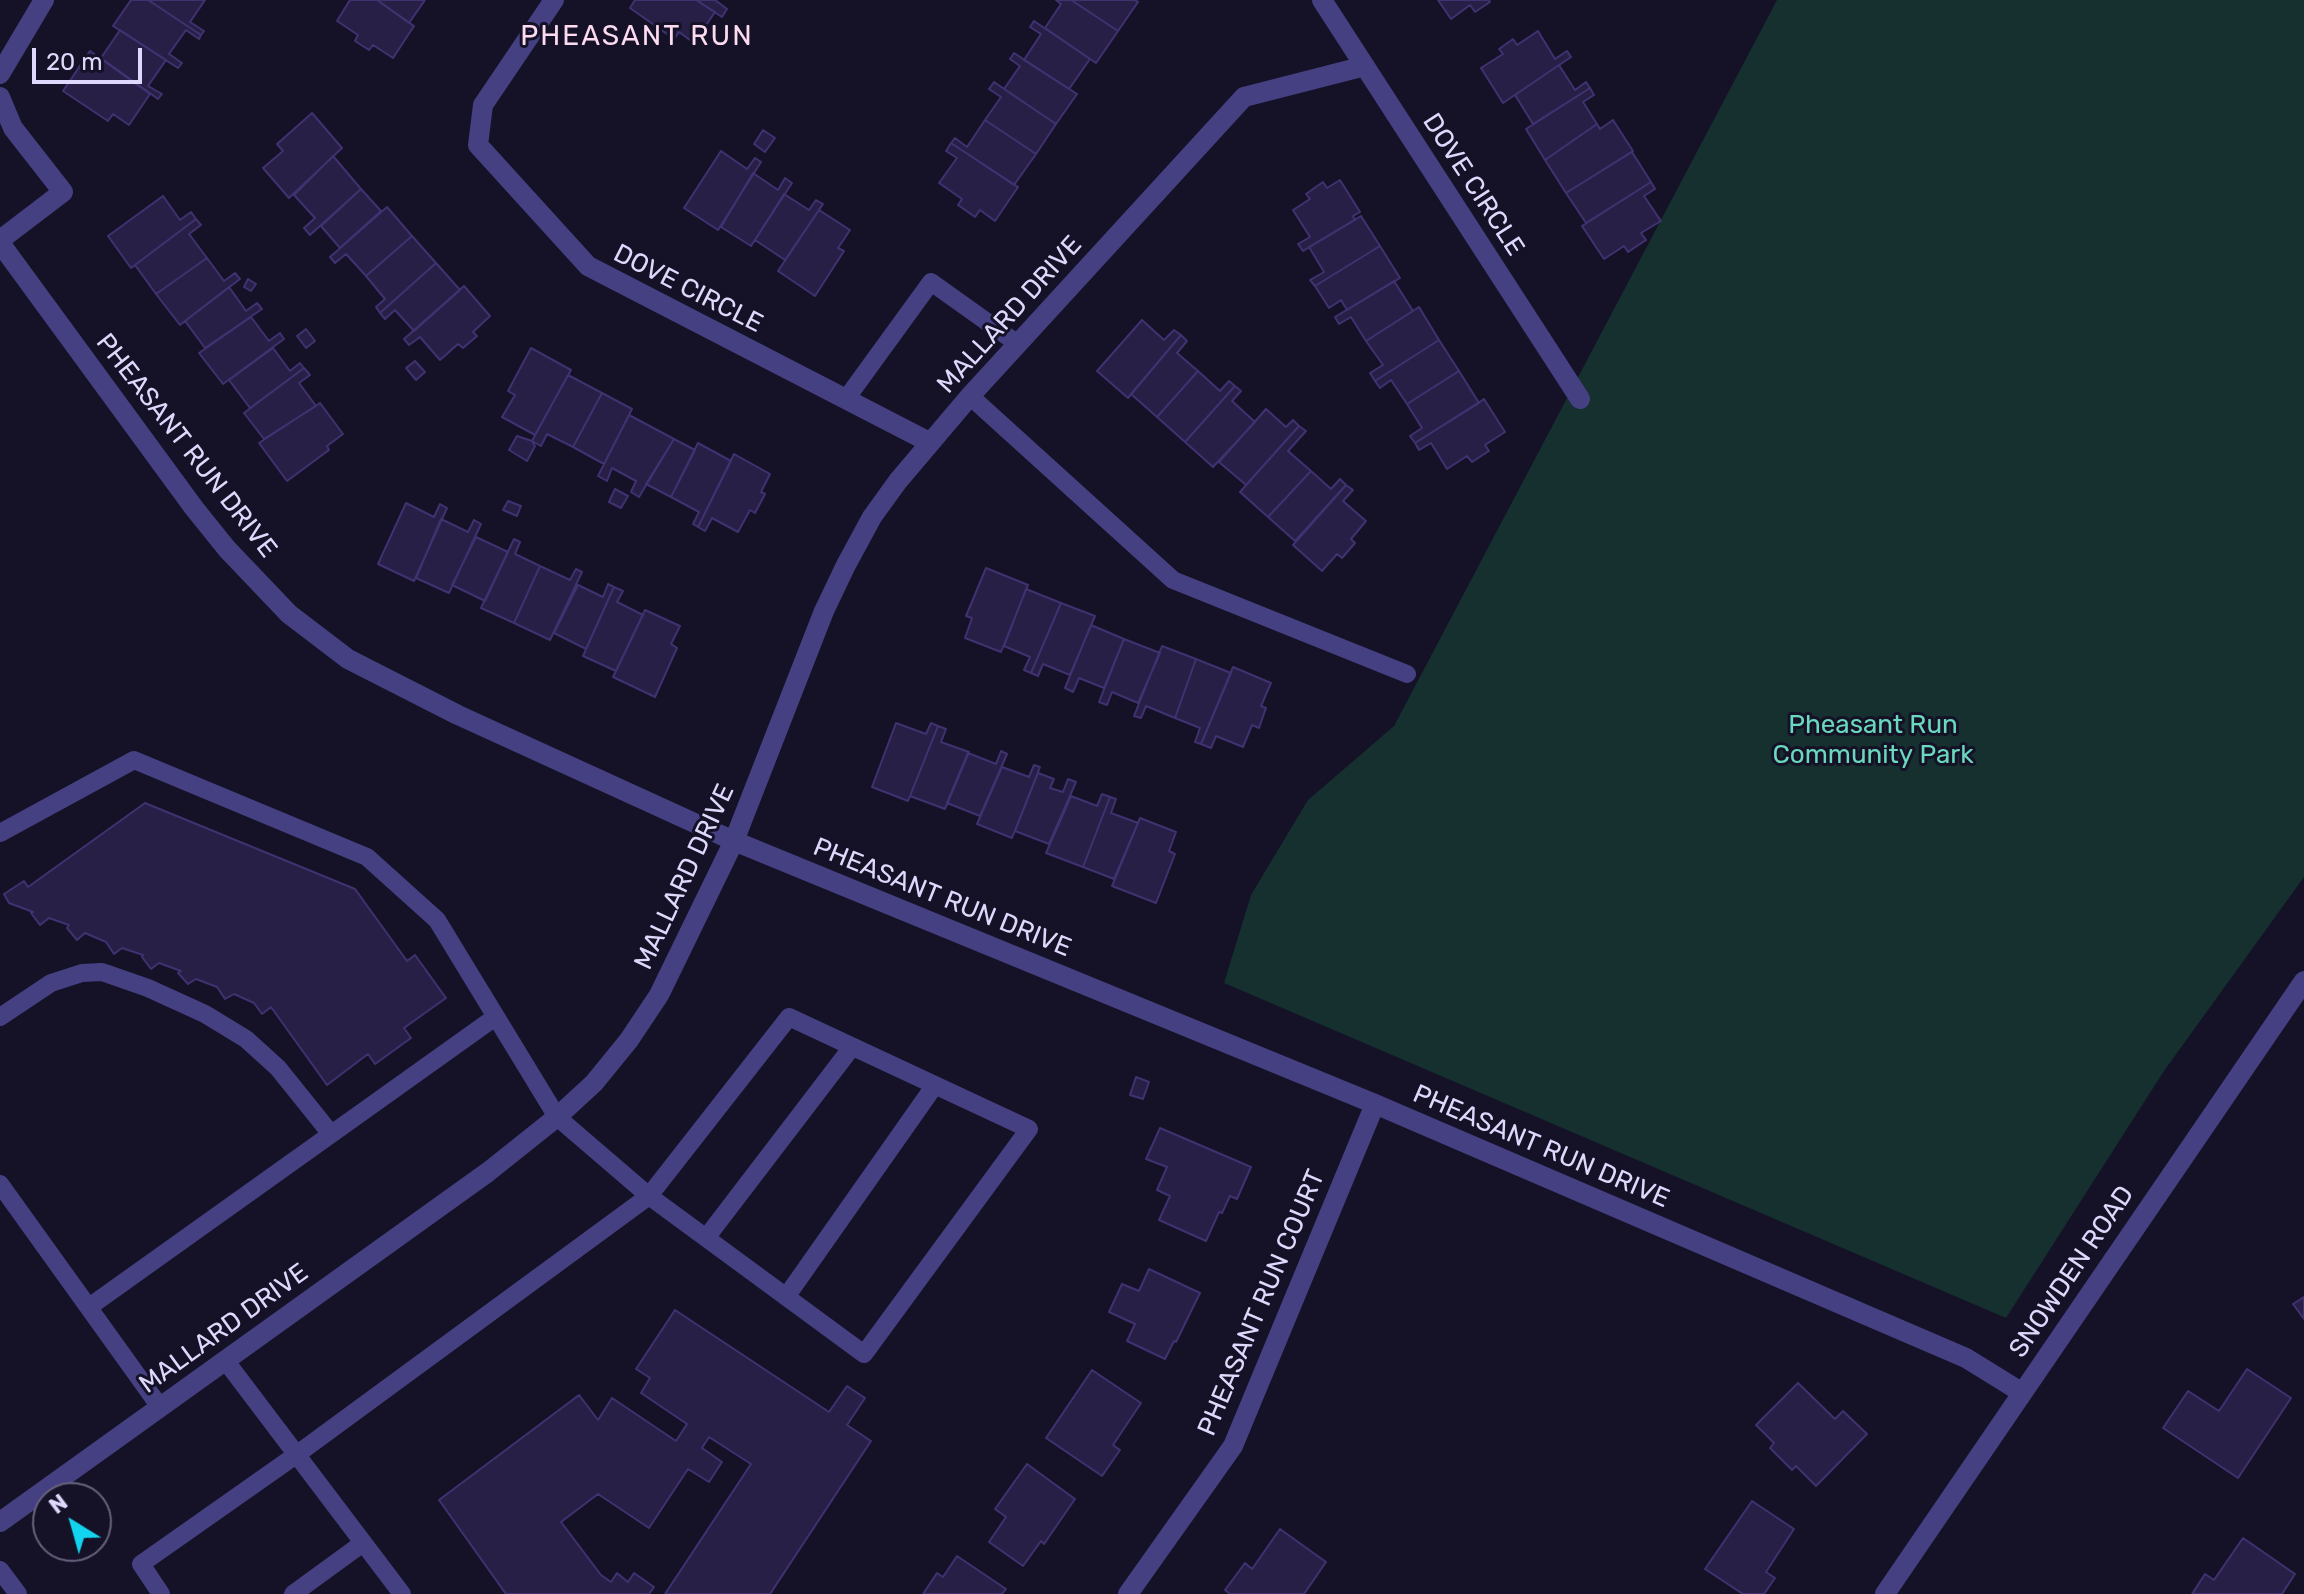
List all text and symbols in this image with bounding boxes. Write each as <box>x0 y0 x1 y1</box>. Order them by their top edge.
district label: PHEASANT RUN <box>520 20 754 54</box>
scale bar <box>36 32 146 82</box>
text: 20 m <box>46 48 103 76</box>
street label: DOVE CIRCLE <box>1415 108 1531 262</box>
street label: MALLARD DRIVE <box>931 230 1089 400</box>
street label: DOVE CIRCLE <box>608 238 768 340</box>
street label: PHEASANT RUN DRIVE <box>89 328 283 564</box>
park label: Pheasant Run Community Park <box>1772 709 1974 770</box>
street label: MALLARD DRIVE <box>628 779 742 975</box>
street label: PHEASANT RUN DRIVE <box>808 832 1076 964</box>
street label: PHEASANT RUN DRIVE <box>1408 1079 1674 1215</box>
street label: PHEASANT RUN COURT <box>1192 1165 1332 1441</box>
street label: SNOWDEN ROAD <box>2003 1180 2141 1364</box>
street label: MALLARD DRIVE <box>134 1257 314 1401</box>
north arrow <box>32 1482 112 1562</box>
text: N <box>44 1488 73 1520</box>

